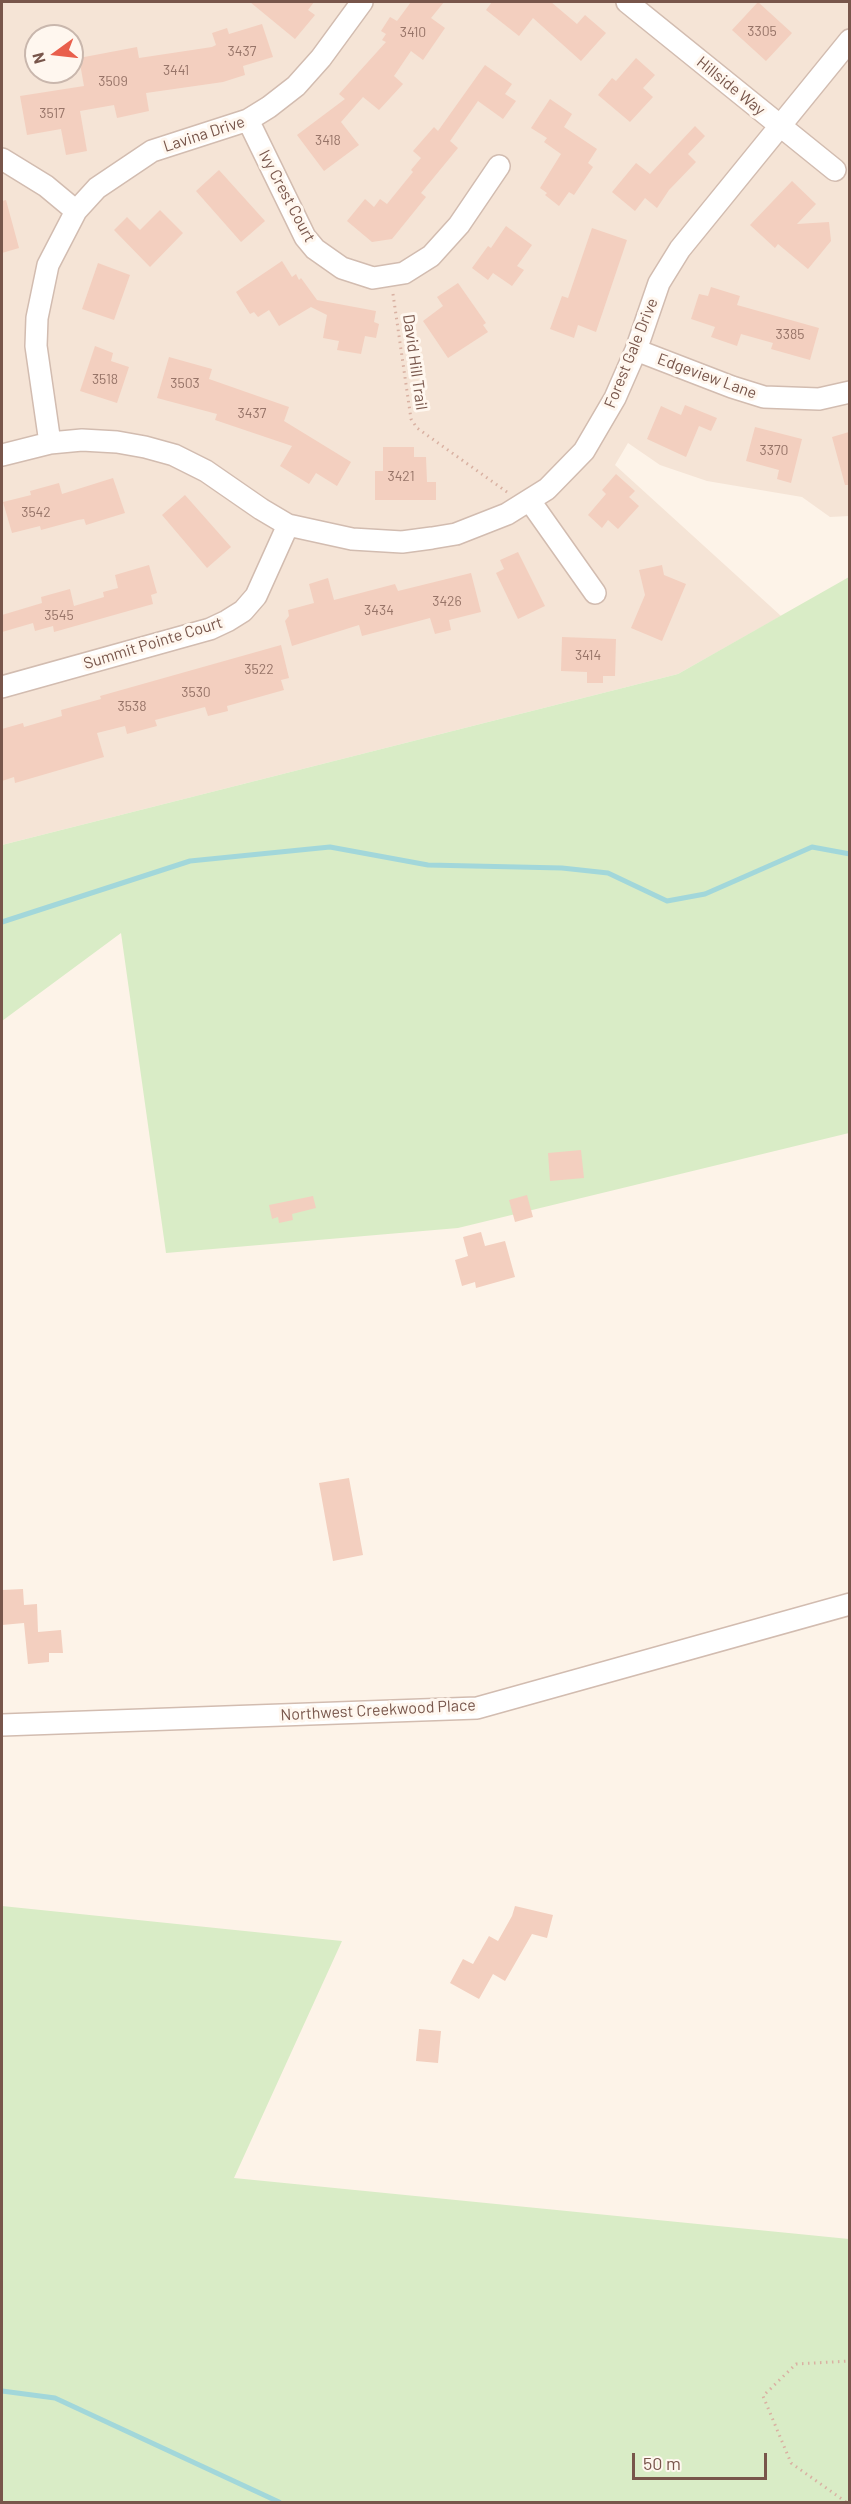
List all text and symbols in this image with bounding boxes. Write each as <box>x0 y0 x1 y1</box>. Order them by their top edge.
house number: 3305 <box>747 23 777 39</box>
north arrow <box>24 24 84 84</box>
house number: 3410 <box>400 24 426 40</box>
house number: 3437 <box>228 43 256 59</box>
text: N <box>28 51 49 66</box>
street label: Hillside Way <box>693 52 769 120</box>
house number: 3441 <box>163 62 189 78</box>
house number: 3509 <box>98 73 128 89</box>
house number: 3517 <box>39 105 65 121</box>
street label: Lavina Drive <box>161 112 247 156</box>
house number: 3418 <box>315 132 341 148</box>
street label: Ivy Crest Court <box>255 147 319 245</box>
street label: Forest Gale Drive <box>600 295 662 411</box>
street label: David Hill Trail <box>399 313 431 411</box>
house number: 3385 <box>776 326 804 342</box>
street label: Edgeview Lane <box>655 349 759 403</box>
house number: 3518 <box>92 371 118 387</box>
house number: 3503 <box>170 375 200 391</box>
house number: 3437 <box>238 405 266 421</box>
house number: 3370 <box>760 442 788 458</box>
house number: 3421 <box>387 468 415 484</box>
house number: 3542 <box>21 504 51 520</box>
house number: 3426 <box>432 593 462 609</box>
house number: 3434 <box>364 602 394 618</box>
house number: 3545 <box>44 607 74 623</box>
street label: Summit Pointe Court <box>81 613 225 673</box>
house number: 3414 <box>575 647 601 663</box>
house number: 3522 <box>244 661 274 677</box>
house number: 3530 <box>181 684 211 700</box>
house number: 3538 <box>118 698 146 714</box>
street label: Northwest Creekwood Place <box>280 1695 476 1725</box>
scale bar <box>635 2441 770 2479</box>
text: 50 m <box>643 2452 681 2474</box>

